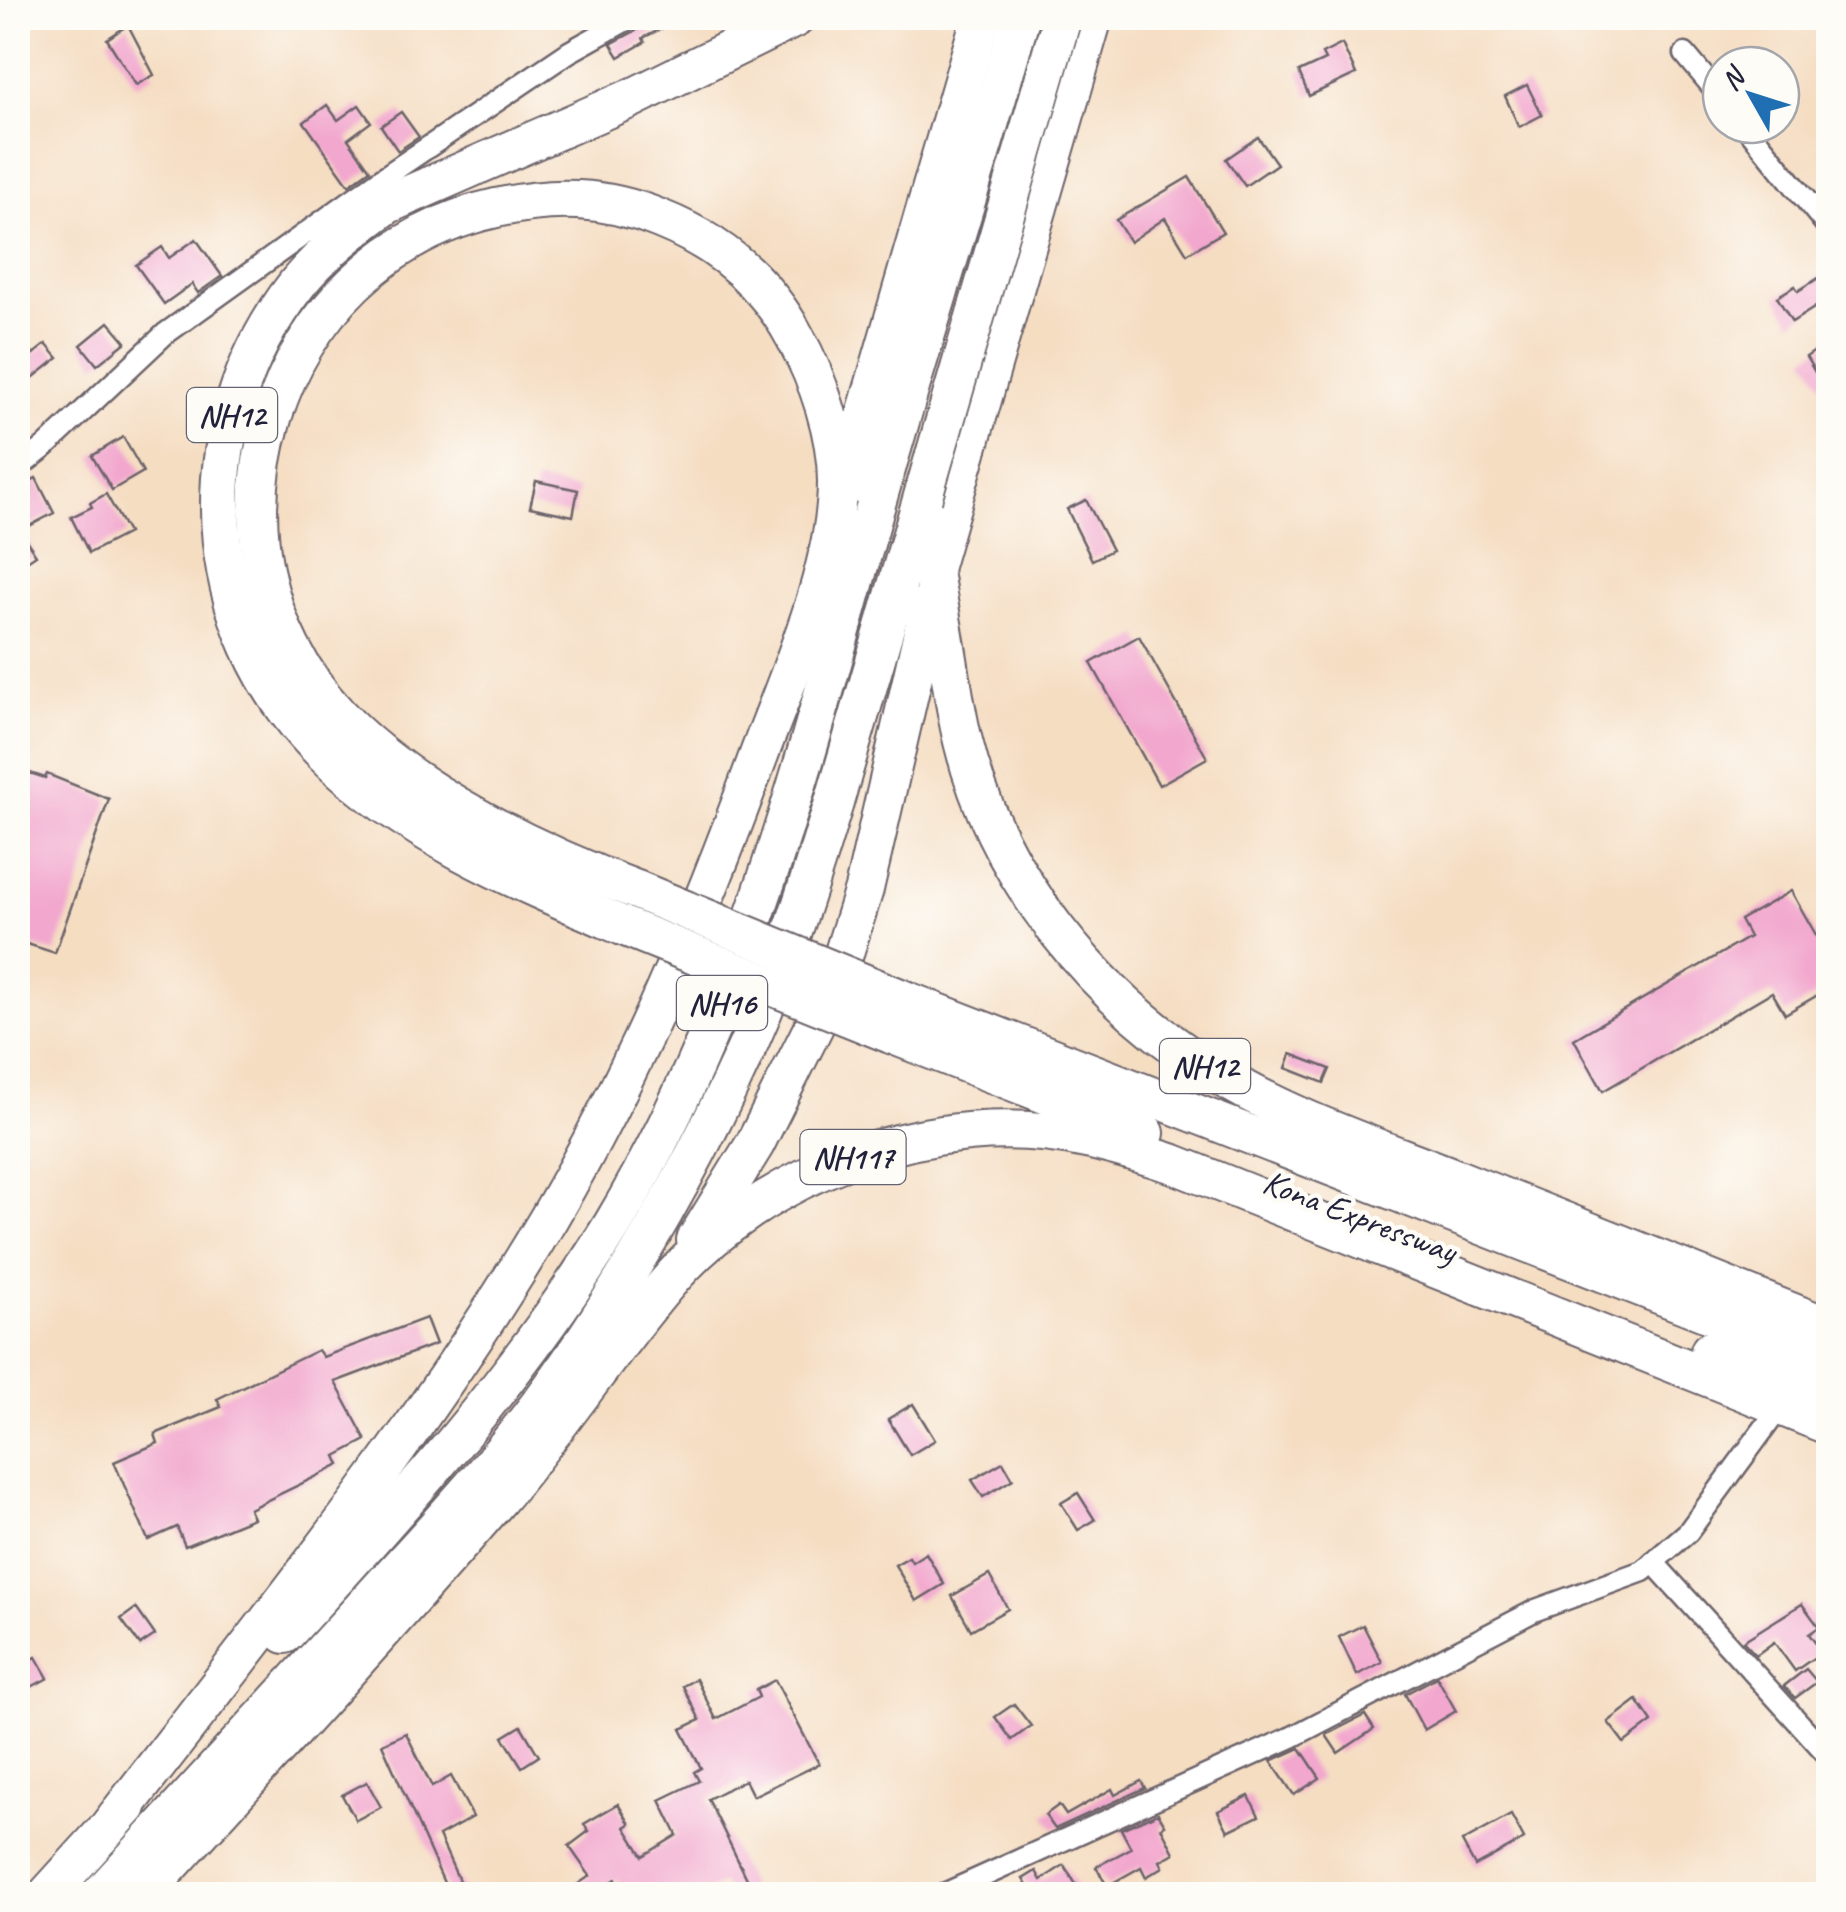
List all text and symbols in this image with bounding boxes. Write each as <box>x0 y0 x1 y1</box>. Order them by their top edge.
north arrow <box>1701 45 1801 145</box>
text: N <box>1713 58 1754 97</box>
road number: NH12 <box>187 388 277 442</box>
road number: NH16 <box>677 976 767 1030</box>
road number: NH12 <box>1160 1039 1250 1093</box>
road number: NH117 <box>800 1130 906 1184</box>
street label: Kona Expressway <box>1257 1159 1465 1275</box>

